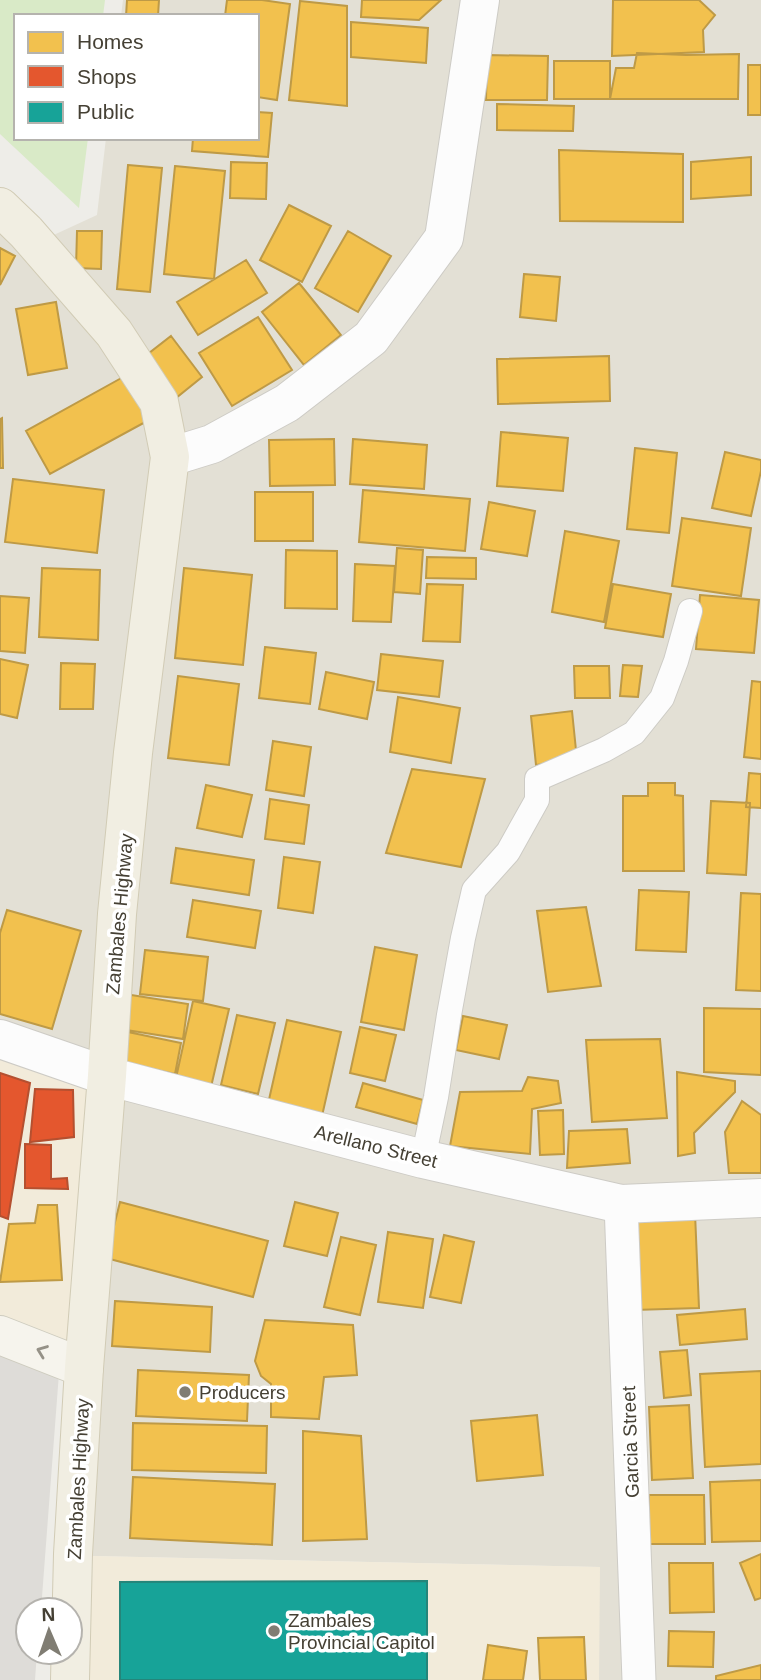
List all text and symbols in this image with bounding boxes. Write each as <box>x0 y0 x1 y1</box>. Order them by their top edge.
legend <box>14 14 259 140</box>
text: Homes <box>77 30 144 53</box>
text: Shops <box>77 65 137 88</box>
text: Public <box>77 100 134 123</box>
street label: Zambales Highway <box>102 832 137 995</box>
street label: Arellano Street <box>312 1121 440 1172</box>
one-way arrow <box>37 1346 49 1360</box>
place label: Producers <box>199 1382 286 1403</box>
marker: Producers <box>177 1384 193 1400</box>
street label: Garcia Street <box>618 1385 643 1498</box>
street label: Zambales Highway <box>64 1397 93 1560</box>
north arrow <box>14 1596 84 1666</box>
text: N <box>41 1604 56 1625</box>
place label: Zambales Provincial Capitol <box>288 1610 435 1653</box>
marker: Zambales Provincial Capitol <box>266 1623 282 1639</box>

